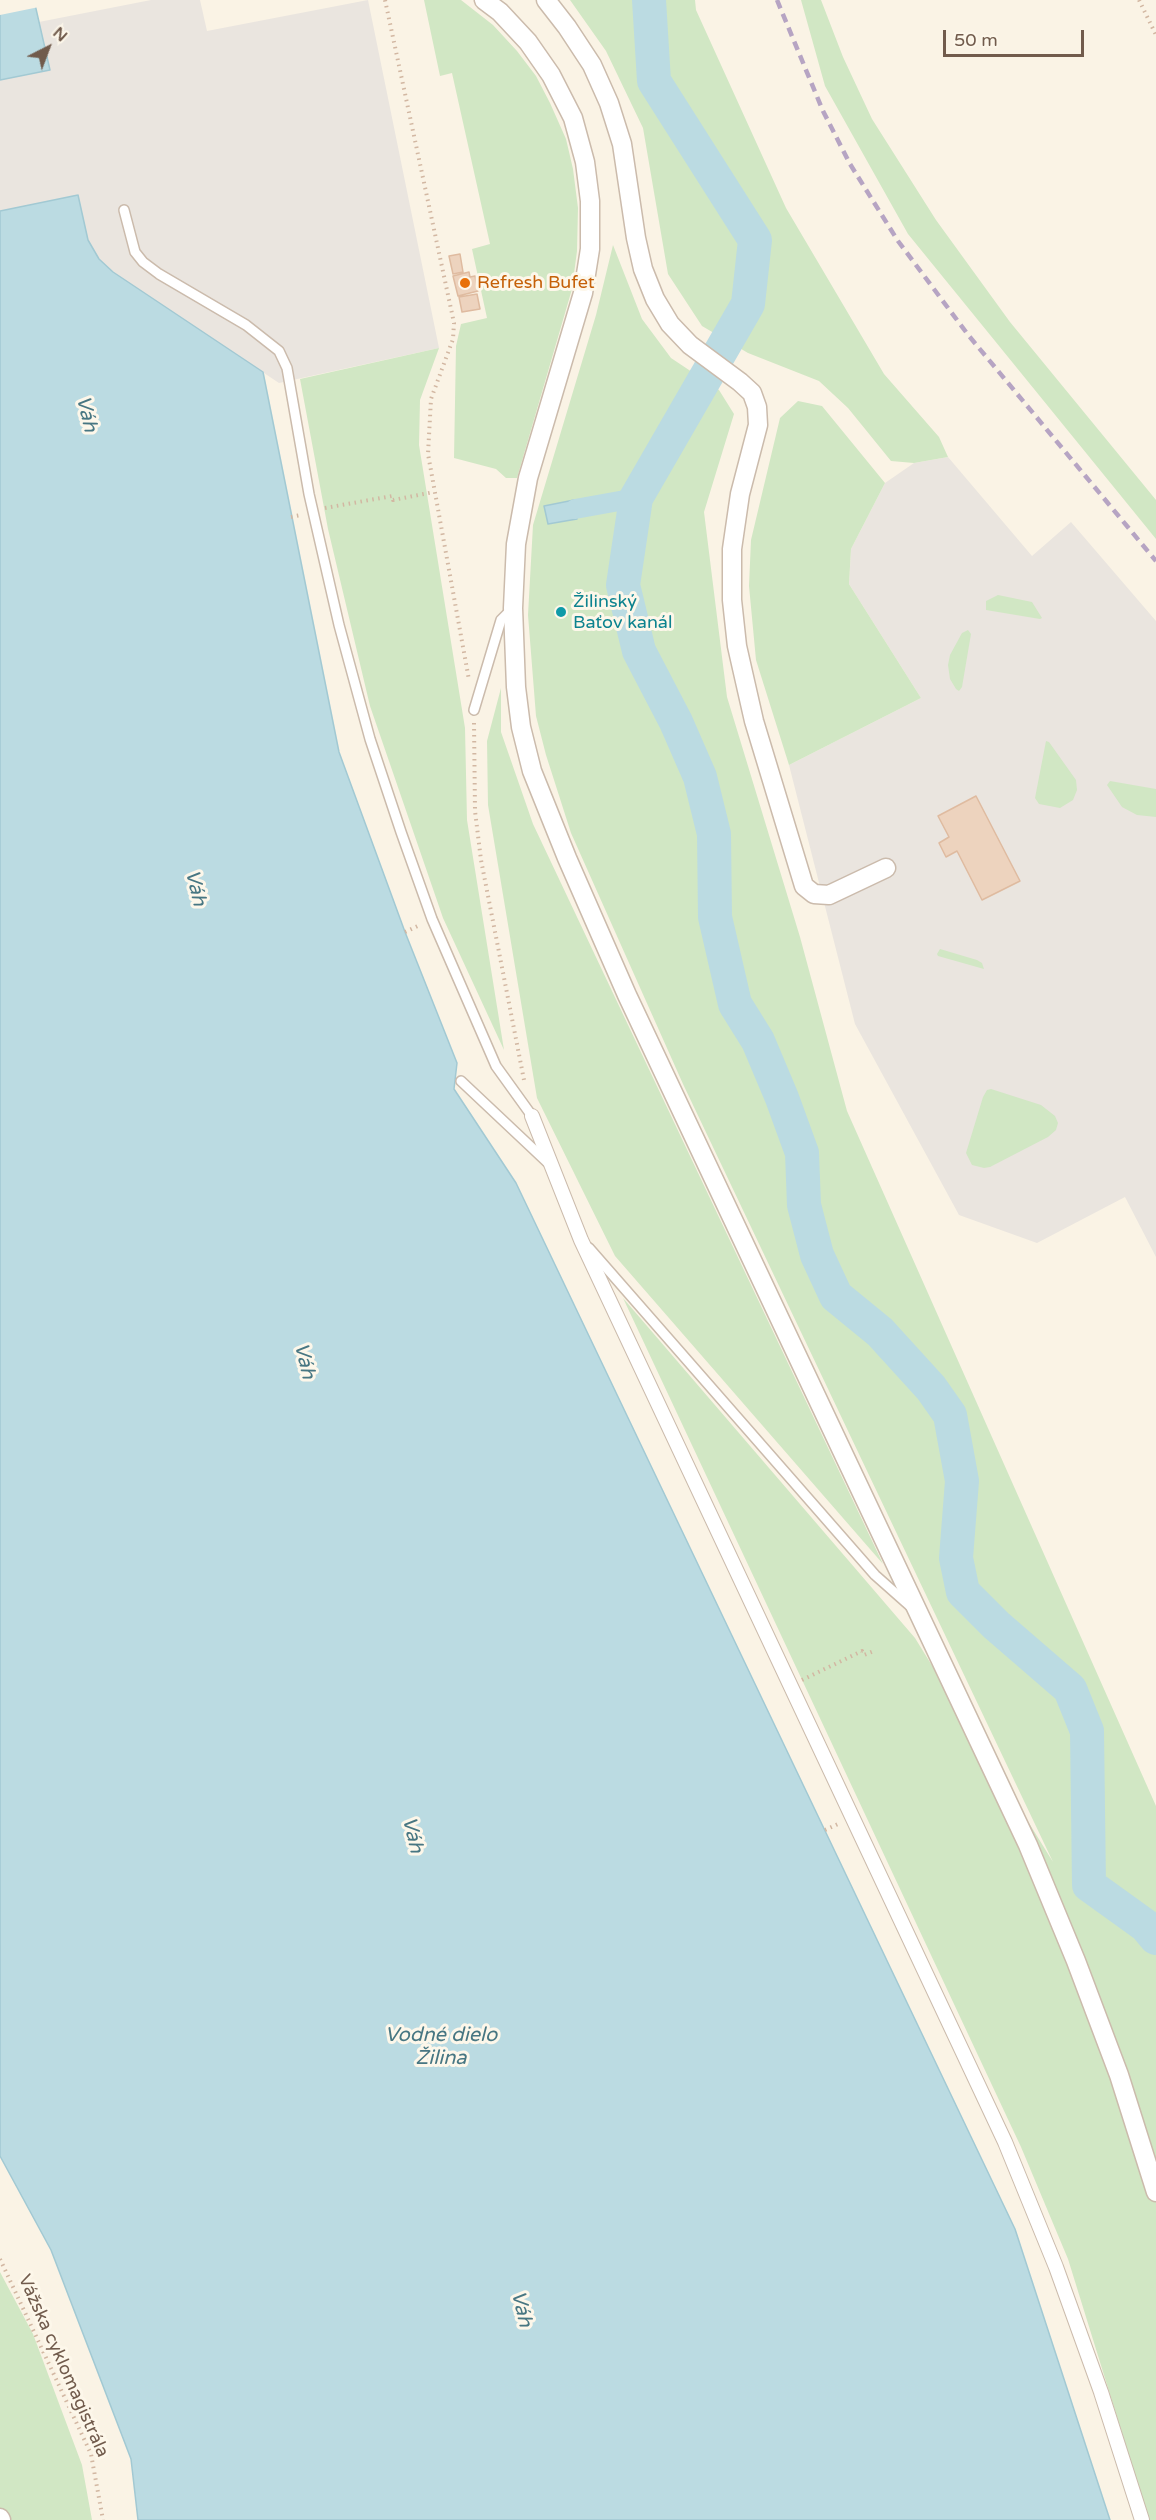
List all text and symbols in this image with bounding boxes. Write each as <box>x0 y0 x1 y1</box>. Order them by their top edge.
north arrow <box>18 18 78 78</box>
scale bar <box>946 18 1087 56</box>
text: N <box>49 23 72 46</box>
text: 50 m <box>954 29 998 51</box>
place label: Refresh Bufet <box>477 272 595 294</box>
marker: Refresh Bufet <box>458 276 472 290</box>
water label: Váh <box>70 394 102 434</box>
place label: Žilinský Baťov kanál <box>573 591 672 634</box>
marker: Žilinský Baťov kanál <box>554 605 568 619</box>
water label: Váh <box>179 868 211 908</box>
water label: Váh <box>288 1341 320 1381</box>
water label: Váh <box>396 1815 428 1855</box>
water label: Vodné dielo Žilina <box>385 2024 497 2071</box>
street label: Vážska cyklomagistrála <box>13 2271 113 2461</box>
water label: Váh <box>505 2289 537 2329</box>

